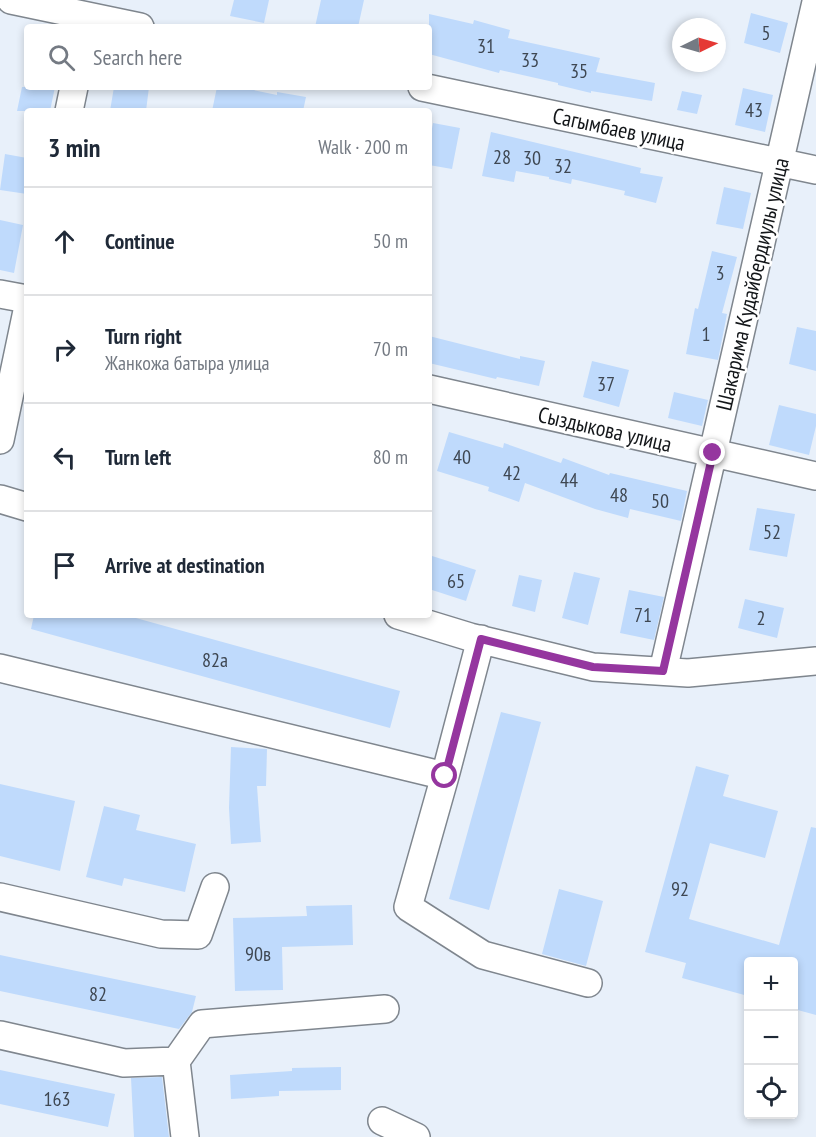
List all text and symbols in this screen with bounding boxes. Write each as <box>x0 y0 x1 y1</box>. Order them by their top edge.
north arrow <box>672 18 726 72</box>
house number: 5 <box>762 20 771 46</box>
search box <box>24 24 432 90</box>
house number: 31 <box>477 33 495 59</box>
icon: search <box>45 41 78 74</box>
text: Search here <box>93 43 182 71</box>
house number: 33 <box>521 47 539 73</box>
house number: 35 <box>570 58 588 84</box>
house number: 43 <box>745 97 763 123</box>
street label: Сагымбаев улица <box>550 101 688 157</box>
text: 3 min <box>48 131 101 164</box>
text: Walk · 200 m <box>318 134 408 160</box>
house number: 28 <box>493 144 511 170</box>
house number: 30 <box>523 145 541 171</box>
house number: 32 <box>554 153 572 179</box>
street label: Шакарима Кудайбердиулы улица <box>709 155 795 413</box>
icon: ahead <box>48 225 81 258</box>
text: Continue <box>105 227 175 255</box>
text: 50 m <box>373 228 408 254</box>
house number: 3 <box>716 260 725 286</box>
house number: 1 <box>702 321 711 347</box>
text: Turn right <box>105 322 182 350</box>
icon: right <box>48 333 81 366</box>
text: 70 m <box>373 336 408 362</box>
text: Жанкожа батыра улица <box>105 350 270 376</box>
house number: 37 <box>597 371 615 397</box>
street label: Сыздыкова улица <box>535 400 675 458</box>
route end <box>699 439 725 465</box>
icon: left <box>48 441 81 474</box>
text: Turn left <box>105 443 171 471</box>
text: 80 m <box>373 444 408 470</box>
house number: 40 <box>453 444 471 470</box>
house number: 42 <box>503 460 521 486</box>
house number: 44 <box>560 467 578 493</box>
house number: 48 <box>610 482 628 508</box>
house number: 50 <box>651 488 669 514</box>
house number: 52 <box>763 519 781 545</box>
icon: arrive <box>48 549 81 582</box>
text: Arrive at destination <box>105 551 265 579</box>
house number: 65 <box>447 568 465 594</box>
house number: 71 <box>634 602 652 628</box>
house number: 2 <box>757 605 766 631</box>
house number: 82а <box>202 647 228 673</box>
route start <box>431 762 457 788</box>
house number: 92 <box>671 876 689 902</box>
house number: 90в <box>245 941 271 967</box>
map controls <box>744 957 798 1119</box>
button: + <box>744 957 798 1011</box>
house number: 82 <box>89 981 107 1007</box>
button: − <box>744 1011 798 1065</box>
button: locate <box>744 1065 798 1119</box>
house number: 163 <box>44 1086 71 1112</box>

